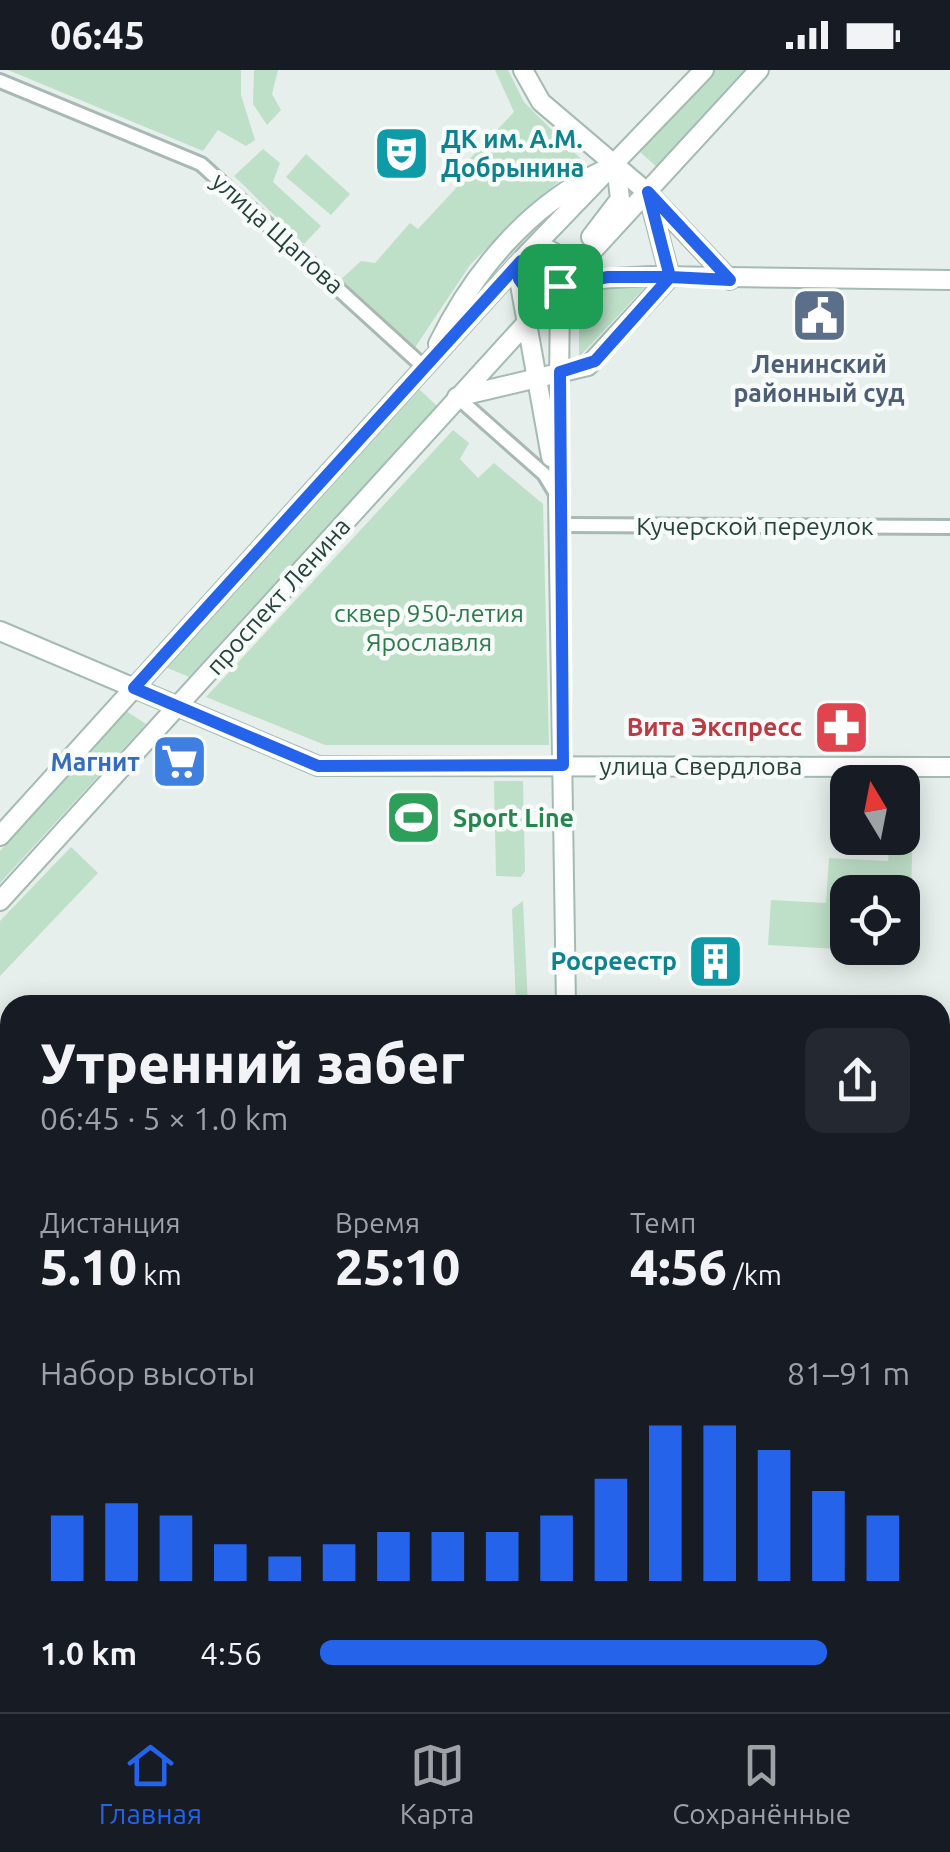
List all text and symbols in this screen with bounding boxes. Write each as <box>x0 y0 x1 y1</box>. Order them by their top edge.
text: 06:45 <box>50 14 145 56</box>
theatre icon: ДК им. А.М. Добрынина <box>372 123 432 183</box>
place label: ДК им. А.М. Добрынина <box>441 125 584 182</box>
street label: улица Щапова <box>206 167 350 299</box>
pin <box>518 244 603 329</box>
icon: arrive <box>533 259 588 314</box>
public building icon: Ленинский районный суд <box>789 285 849 345</box>
place label: Ленинский районный суд <box>733 350 905 407</box>
street label: проспект Ленина <box>200 512 356 680</box>
street label: Кучерской переулок <box>636 512 874 540</box>
park label: сквер 950-летия Ярославля <box>334 599 524 656</box>
pharmacy icon: Вита Экспресс <box>811 697 871 757</box>
place label: Вита Экспресс <box>627 713 802 741</box>
supermarket icon: Магнит <box>149 732 209 792</box>
place label: Магнит <box>50 748 140 776</box>
street label: улица Свердлова <box>600 752 802 780</box>
north arrow <box>830 765 920 855</box>
map controls <box>830 765 920 965</box>
sports icon: Sport Line <box>384 788 444 848</box>
place label: Sport Line <box>453 804 574 832</box>
button: locate <box>830 875 920 965</box>
building icon: Росреестр <box>686 931 746 991</box>
place label: Росреестр <box>550 947 677 975</box>
button: share <box>805 1028 910 1133</box>
text: Утренний забег <box>40 1032 464 1093</box>
text: 06:45 · 5 × 1.0 km <box>40 1100 288 1136</box>
text: Дистанция <box>40 1207 181 1238</box>
text: Время <box>335 1207 420 1238</box>
text: Темп <box>630 1207 696 1238</box>
text: 5.10 <box>40 1238 137 1294</box>
text: 25:10 <box>335 1238 460 1294</box>
text: 4:56 <box>630 1238 727 1294</box>
text: km <box>137 1259 182 1290</box>
text: /km <box>727 1259 782 1290</box>
text: Набор высоты <box>40 1355 255 1391</box>
text: 81–91 m <box>787 1355 910 1391</box>
text: 1.0 km <box>40 1635 137 1671</box>
text: 4:56 <box>200 1635 262 1671</box>
tab: Главная <box>99 1738 202 1829</box>
tab: Карта <box>400 1738 474 1829</box>
tab: Сохранённые <box>672 1738 851 1829</box>

